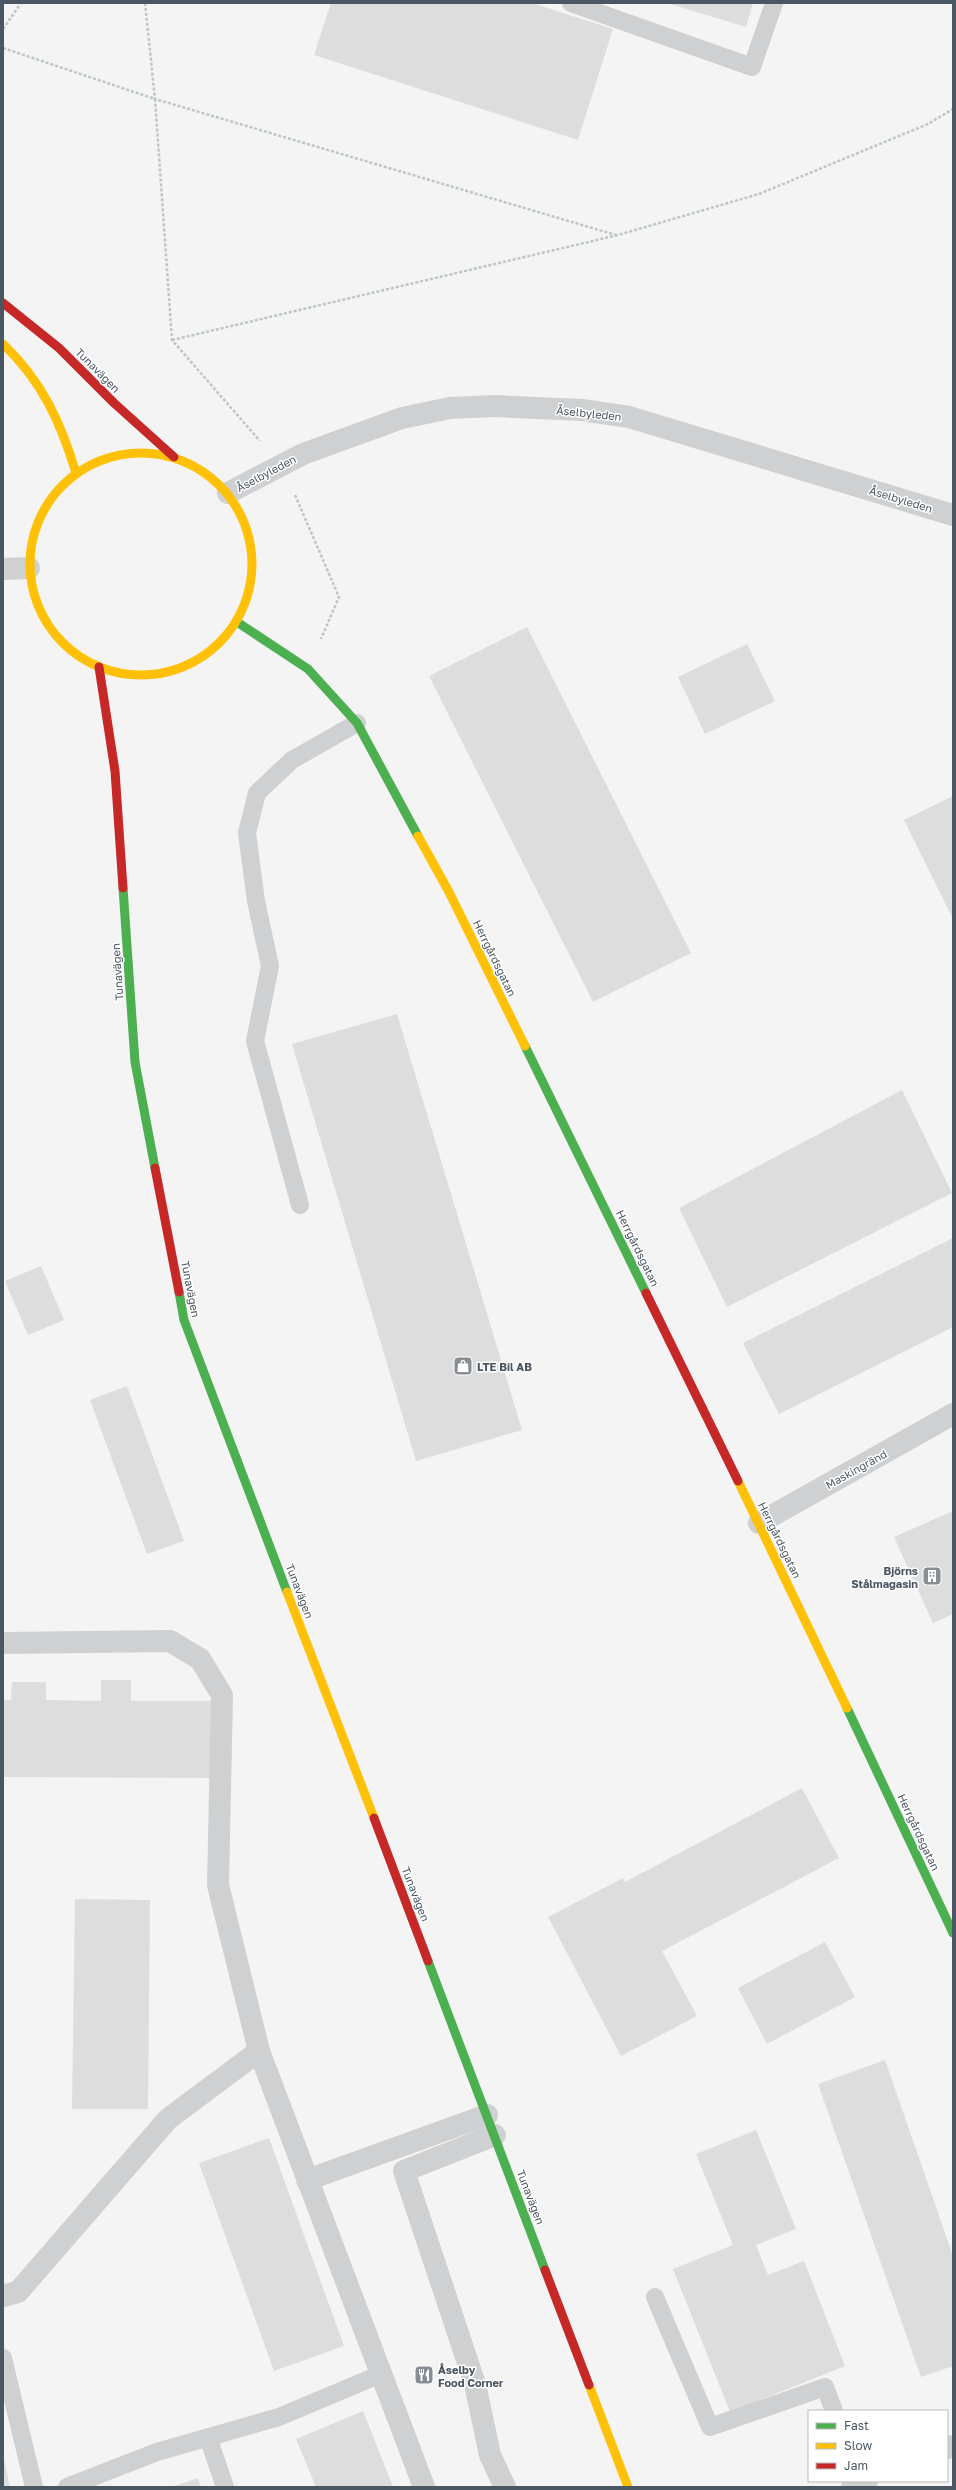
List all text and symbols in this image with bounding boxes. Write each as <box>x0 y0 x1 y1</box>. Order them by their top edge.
street label: Tunavägen <box>73 345 123 395</box>
street label: Åselbyleden <box>556 403 622 423</box>
street label: Åselbyleden <box>234 452 298 494</box>
street label: Åselbyleden <box>868 483 934 515</box>
street label: Herrgårdsgatan <box>471 918 519 998</box>
street label: Tunavägen <box>109 943 125 1001</box>
street label: Herrgårdsgatan <box>614 1208 662 1288</box>
street label: Tunavägen <box>179 1260 203 1318</box>
shop icon: LTE Bil AB <box>452 1355 474 1377</box>
place label: LTE Bil AB <box>477 1360 532 1373</box>
street label: Maskingränd <box>823 1447 889 1491</box>
street label: Herrgårdsgatan <box>756 1500 804 1580</box>
street label: Tunavägen <box>284 1562 316 1620</box>
place label: Björns Stålmagasin <box>851 1564 918 1590</box>
building icon: Björns Stålmagasin <box>921 1565 943 1587</box>
street label: Herrgårdsgatan <box>896 1792 942 1872</box>
street label: Tunavägen <box>400 1865 432 1923</box>
street label: Tunavägen <box>515 2168 547 2226</box>
place label: Åselby Food Corner <box>438 2363 504 2389</box>
restaurant icon: Åselby Food Corner <box>413 2364 435 2386</box>
legend <box>808 2410 948 2482</box>
text: Fast <box>844 2418 869 2433</box>
text: Slow <box>844 2438 872 2453</box>
text: Jam <box>844 2458 868 2473</box>

